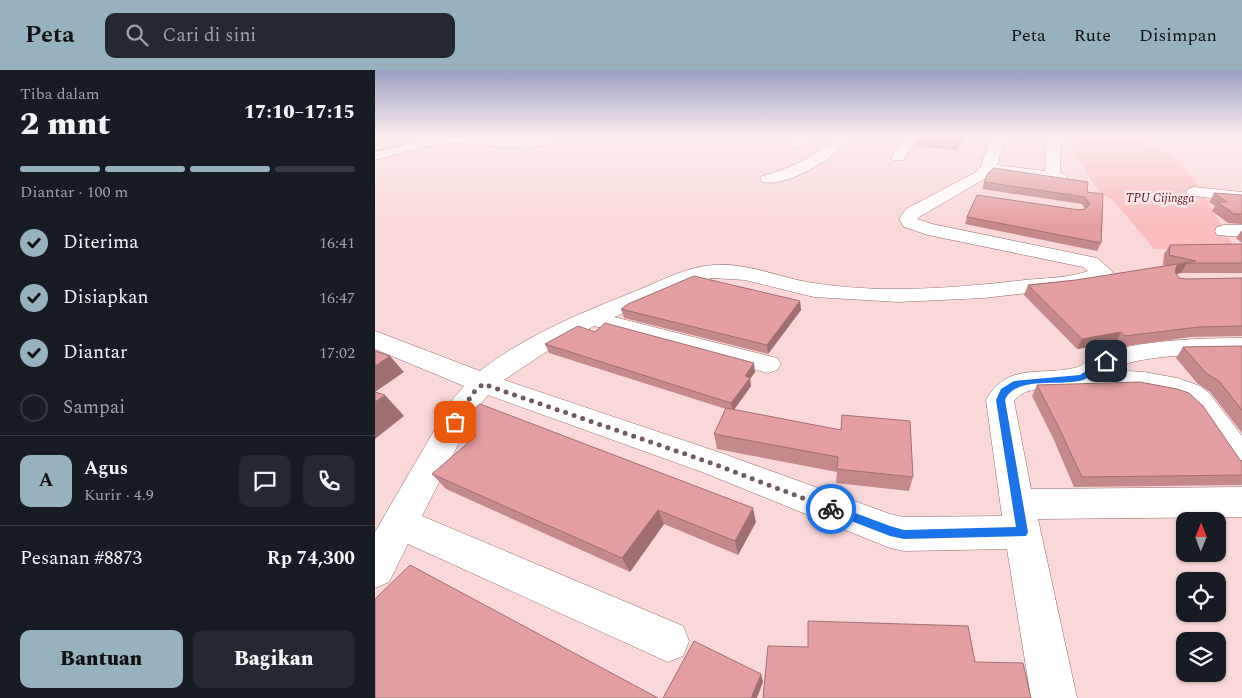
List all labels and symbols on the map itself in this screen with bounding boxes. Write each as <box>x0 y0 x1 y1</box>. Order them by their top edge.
park label: TPU Cijingga <box>1126 189 1194 208</box>
pin <box>1085 340 1127 382</box>
pin <box>434 401 476 443</box>
courier <box>806 484 856 534</box>
north arrow <box>1176 512 1226 562</box>

